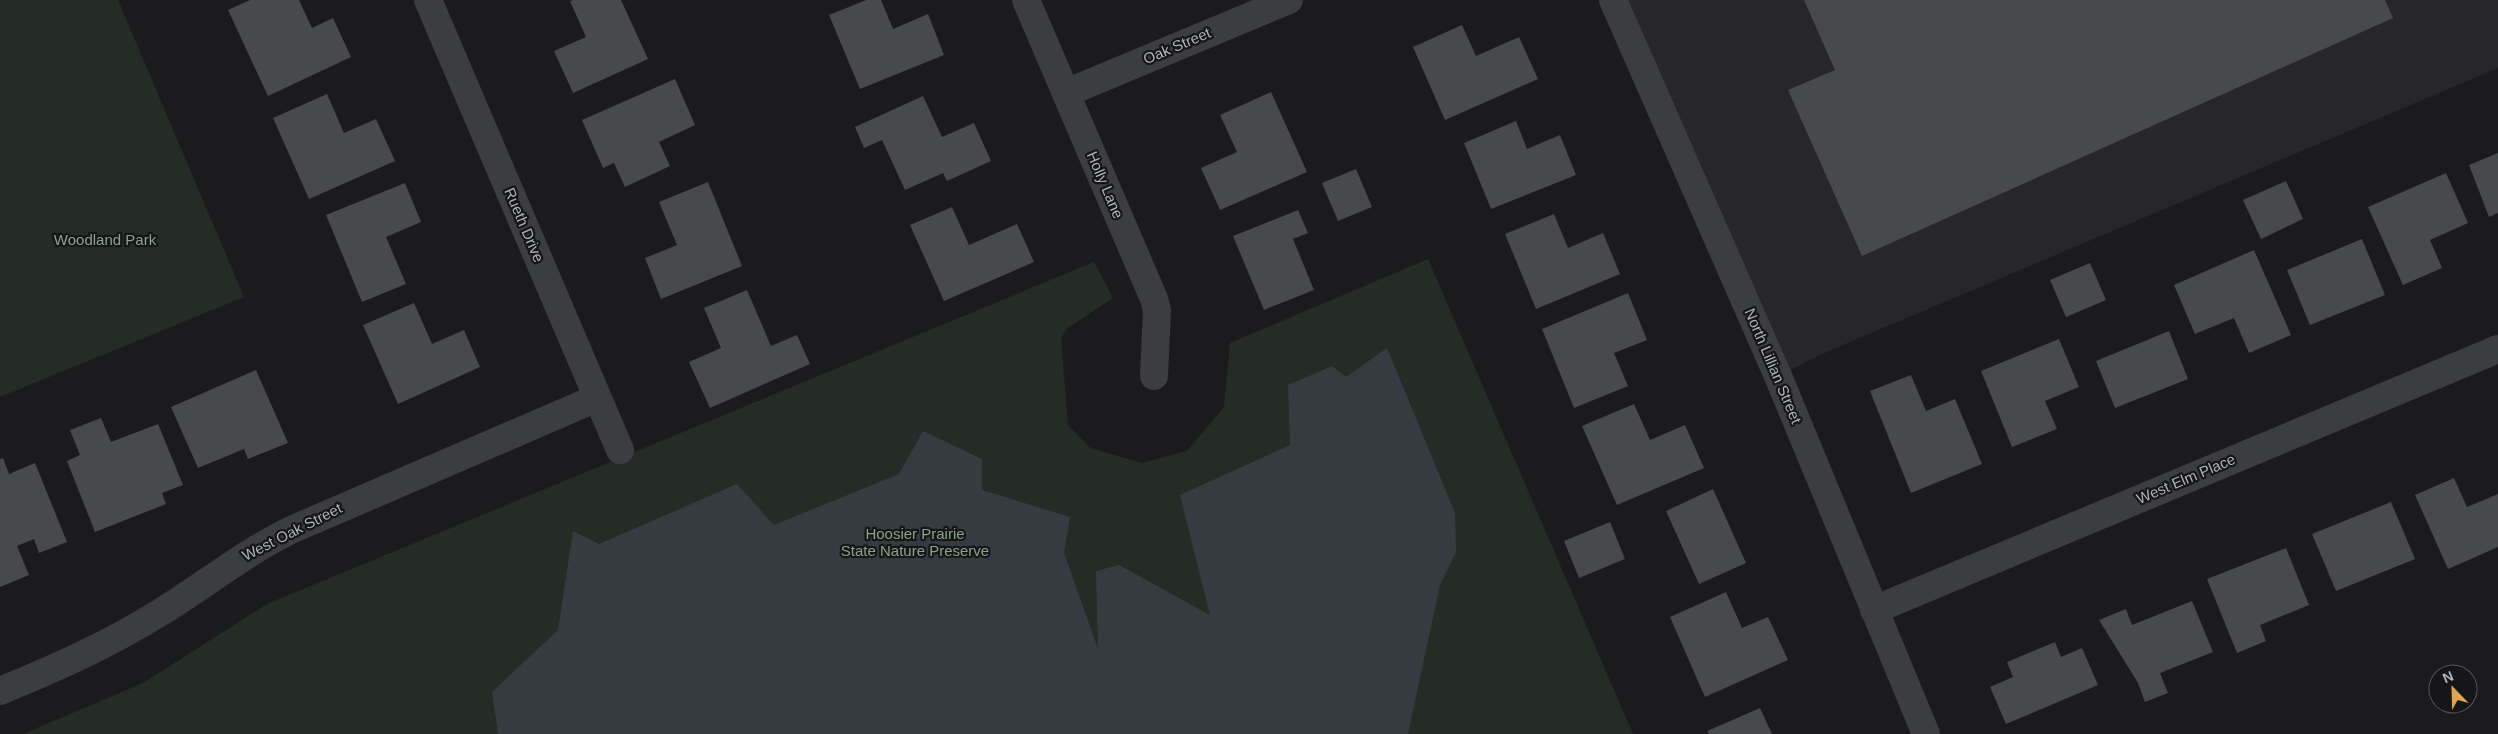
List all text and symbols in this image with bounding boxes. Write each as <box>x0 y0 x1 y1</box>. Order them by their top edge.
street label: Oak Street <box>1140 23 1214 67</box>
street label: Holly Lane <box>1084 149 1127 221</box>
street label: Rueth Drive <box>501 185 548 265</box>
park label: Woodland Park <box>54 231 157 248</box>
street label: North Lillian Street <box>1742 306 1806 427</box>
street label: West Elm Place <box>2134 450 2238 507</box>
street label: West Oak Street <box>239 499 345 564</box>
park label: Hoosier Prairie State Nature Preserve <box>841 525 989 559</box>
north arrow <box>2428 664 2478 714</box>
text: N <box>2440 668 2456 686</box>

